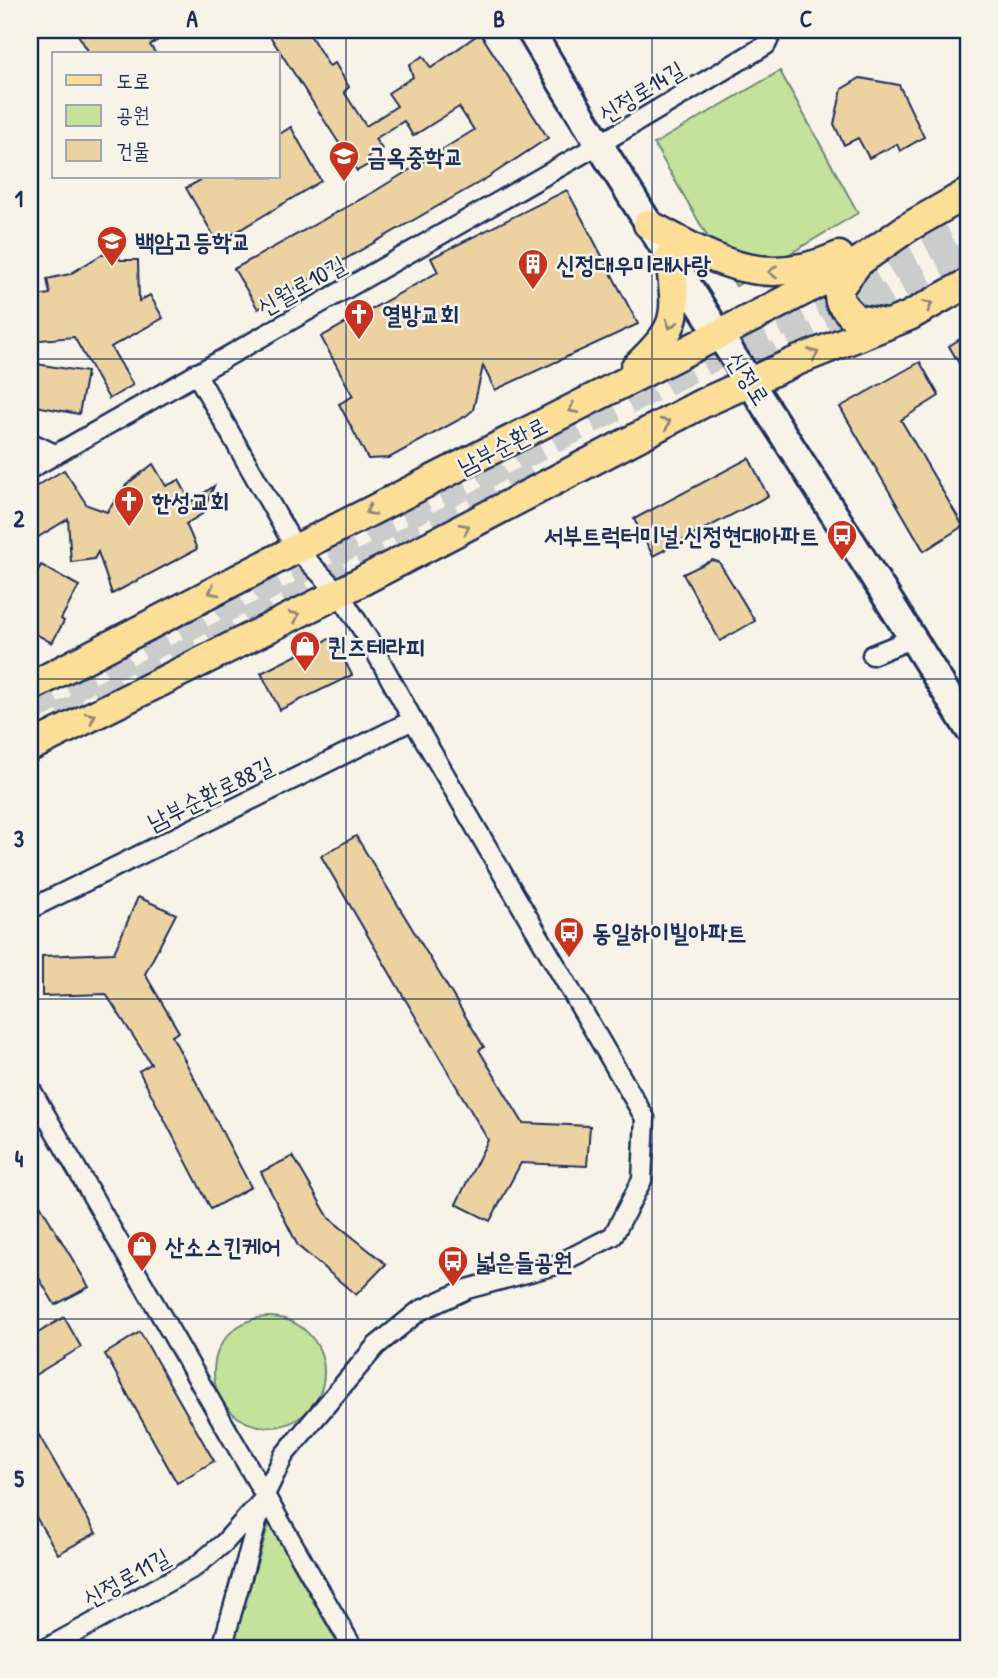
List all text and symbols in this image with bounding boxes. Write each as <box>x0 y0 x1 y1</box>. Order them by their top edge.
text: A <box>186 3 198 34</box>
text: B <box>493 3 505 34</box>
text: C <box>800 3 812 34</box>
legend <box>52 52 280 178</box>
street label: 신정로14길 <box>592 53 690 129</box>
text: 도로 <box>116 66 150 95</box>
text: 공원 <box>116 100 150 129</box>
text: 건물 <box>116 136 150 165</box>
school or university icon: 금옥중학교 <box>327 139 361 183</box>
place label: 금옥중학교 <box>367 140 464 172</box>
text: 1 <box>15 183 23 214</box>
school or university icon: 백암고등학교 <box>95 224 129 268</box>
place label: 백암고등학교 <box>135 225 251 257</box>
building icon: 신정대우미래사랑 <box>516 247 550 291</box>
street label: 신월로10길 <box>251 248 351 322</box>
place label: 신정대우미래사랑 <box>556 248 711 280</box>
one-way arrow <box>767 264 778 280</box>
church icon: 열방교회 <box>342 297 376 341</box>
place label: 열방교회 <box>382 298 459 330</box>
one-way arrow <box>920 300 933 313</box>
one-way arrow <box>665 317 680 329</box>
street label: 신정로 <box>720 345 778 411</box>
one-way arrow <box>807 348 819 362</box>
one-way arrow <box>568 401 580 415</box>
street label: 남부순환로 <box>452 409 552 481</box>
one-way arrow <box>659 417 671 431</box>
church icon: 한성교회 <box>112 484 146 528</box>
place label: 한성교회 <box>151 485 229 517</box>
text: 2 <box>14 503 25 534</box>
one-way arrow <box>365 503 377 517</box>
bus stop icon: 서부트럭터미널.신정현대아파트 <box>825 518 859 562</box>
place label: 서부트럭터미널.신정현대아파트 <box>543 519 819 551</box>
one-way arrow <box>458 522 470 536</box>
one-way arrow <box>208 583 220 597</box>
one-way arrow <box>287 610 300 624</box>
shop icon: 퀸즈테라피 <box>288 629 322 673</box>
place label: 퀸즈테라피 <box>328 630 425 662</box>
one-way arrow <box>84 711 96 725</box>
street label: 남부순환로88길 <box>142 749 278 837</box>
text: 3 <box>14 823 24 854</box>
bus stop icon: 동일하이빌아파트 <box>552 915 586 959</box>
place label: 동일하이빌아파트 <box>592 916 747 948</box>
text: 4 <box>15 1143 24 1174</box>
shop icon: 산소스킨케어 <box>125 1229 159 1273</box>
place label: 산소스킨케어 <box>165 1230 281 1262</box>
bus stop icon: 넓은들공원 <box>436 1244 470 1288</box>
place label: 넓은들공원 <box>476 1245 573 1277</box>
text: 5 <box>14 1463 24 1494</box>
street label: 신정로11길 <box>77 1540 175 1614</box>

